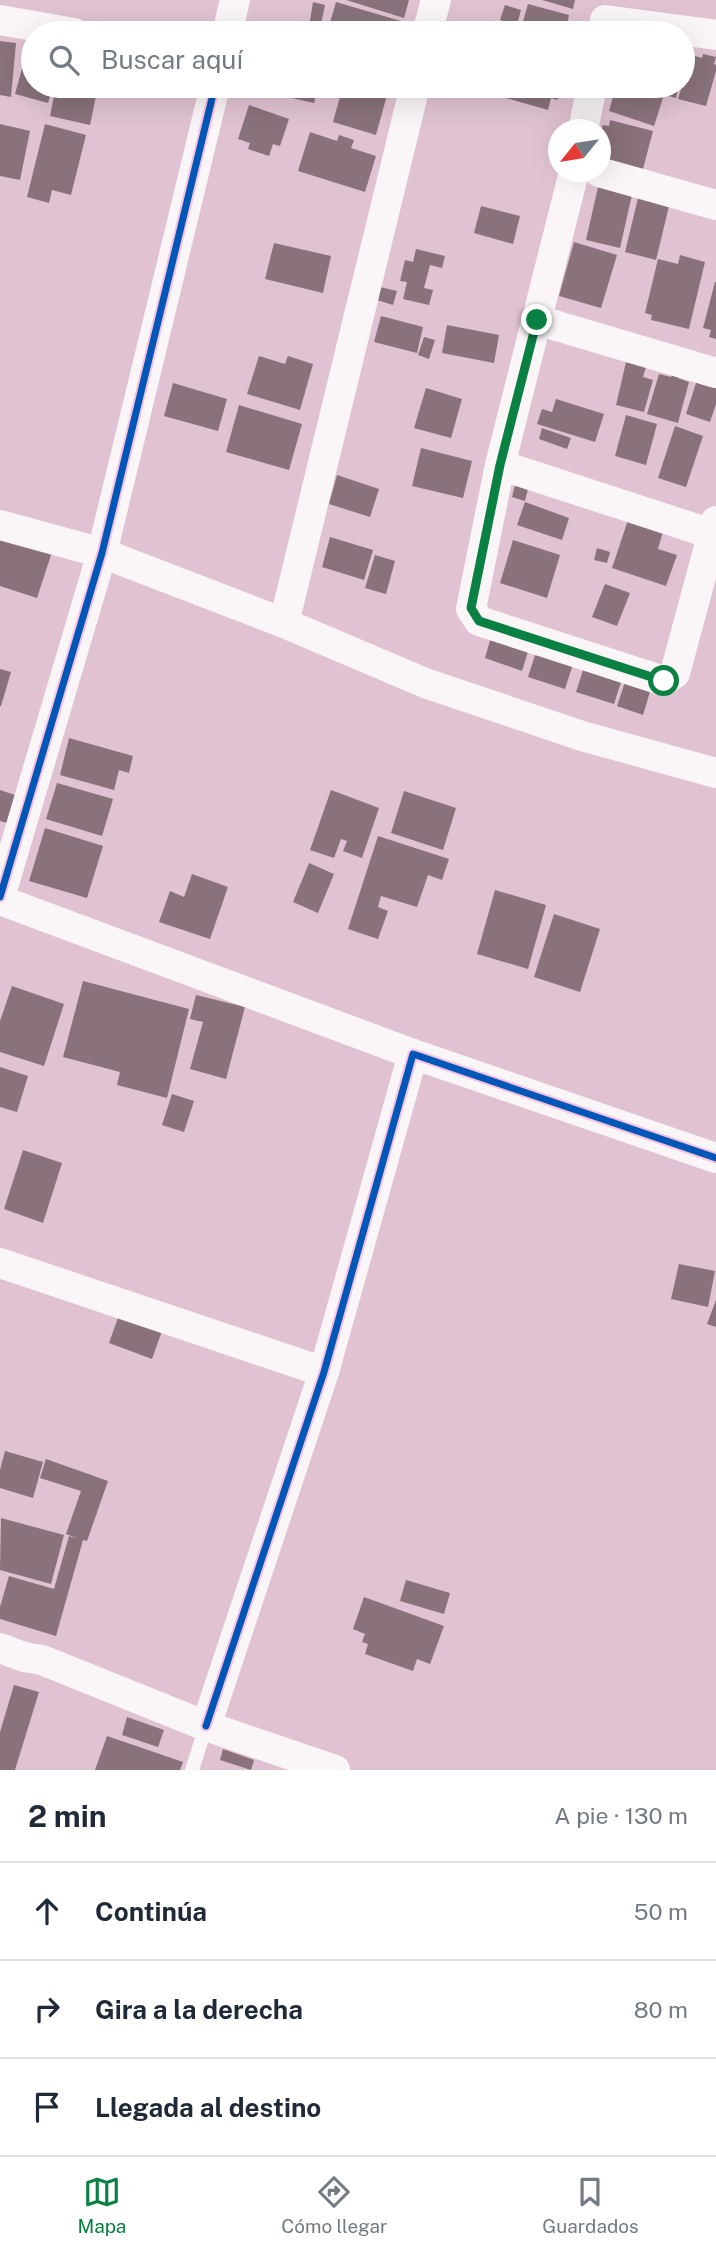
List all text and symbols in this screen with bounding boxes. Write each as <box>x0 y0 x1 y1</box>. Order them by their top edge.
search box <box>21 21 695 98</box>
icon: search <box>45 41 83 79</box>
text: Buscar aquí <box>101 44 243 75</box>
north arrow <box>548 119 611 182</box>
route end <box>521 304 552 335</box>
route start <box>648 665 679 696</box>
text: 2 min <box>28 1798 107 1834</box>
text: A pie · 130 m <box>554 1802 688 1829</box>
icon: ahead <box>28 1892 66 1930</box>
text: Continúa <box>95 1896 207 1927</box>
text: 50 m <box>634 1898 688 1925</box>
icon: right <box>28 1990 66 2028</box>
text: Gira a la derecha <box>95 1994 303 2025</box>
text: 80 m <box>634 1996 688 2023</box>
icon: arrive <box>28 2088 66 2126</box>
text: Llegada al destino <box>95 2092 321 2123</box>
tab: Mapa <box>77 2173 126 2237</box>
tab: Cómo llegar <box>281 2173 388 2237</box>
tab: Guardados <box>542 2173 639 2237</box>

